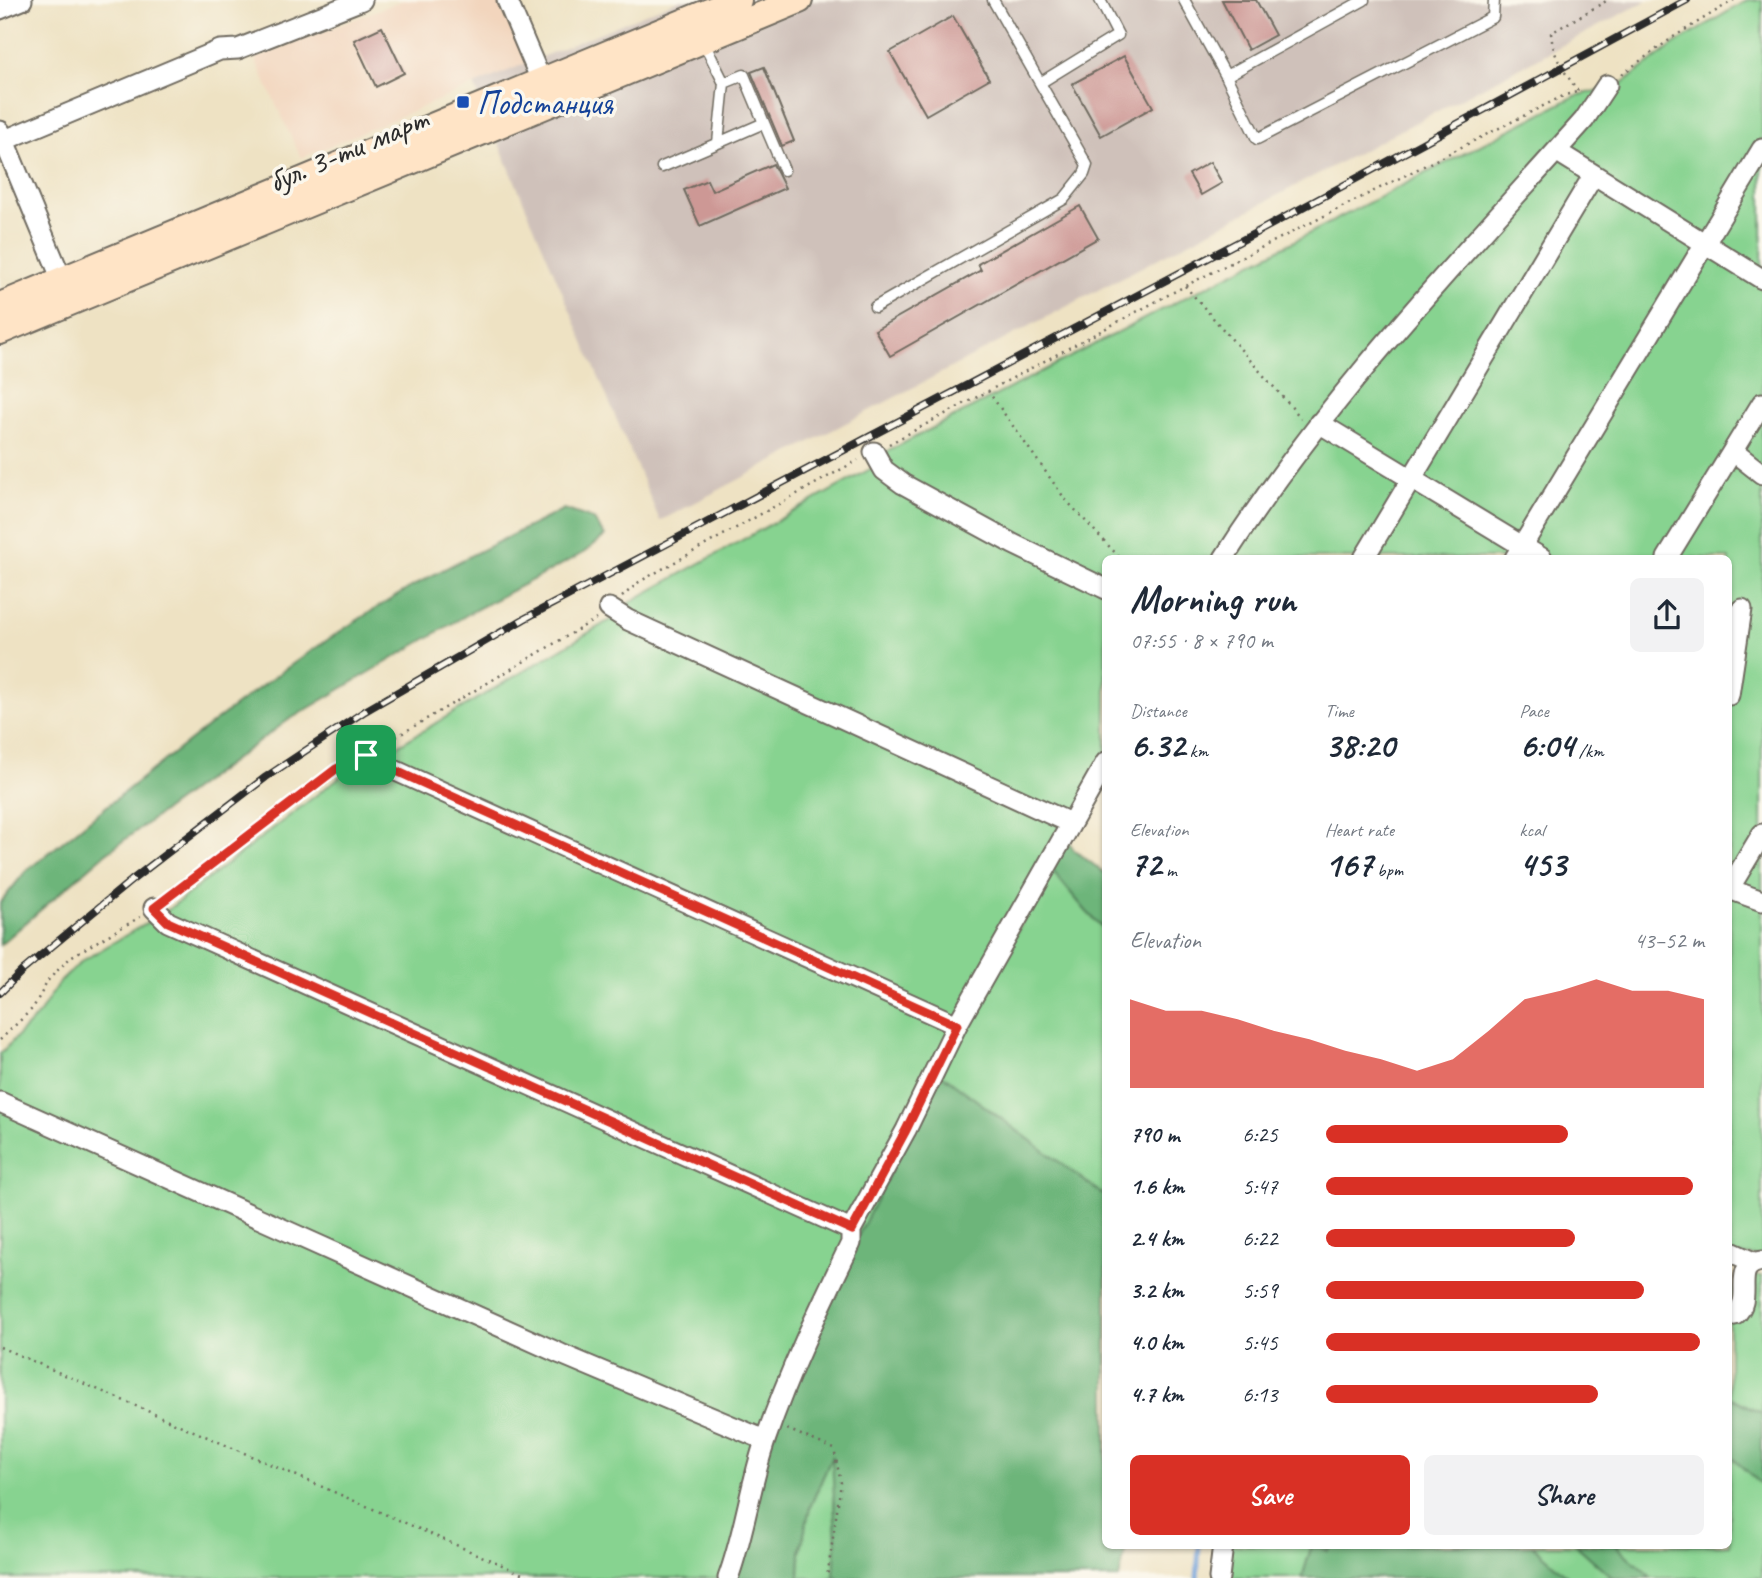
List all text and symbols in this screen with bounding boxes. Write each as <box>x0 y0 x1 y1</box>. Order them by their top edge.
place label: Подстанция <box>477 82 614 124</box>
marker: Подстанция <box>455 94 471 110</box>
street label: бул. 3-ти март <box>261 97 435 202</box>
text: Morning run <box>1130 576 1296 623</box>
button: share <box>1630 578 1704 652</box>
text: 07:55 · 8 × 790 m <box>1130 626 1273 655</box>
text: Distance <box>1130 699 1187 723</box>
text: Time <box>1325 699 1354 723</box>
text: Pace <box>1519 699 1549 723</box>
text: 6.32 <box>1130 723 1185 768</box>
text: 38:20 <box>1325 723 1395 768</box>
text: 6:04 <box>1519 723 1574 768</box>
pin <box>336 725 396 785</box>
icon: arrive <box>347 736 385 774</box>
text: km <box>1185 739 1208 763</box>
text: /km <box>1574 739 1604 763</box>
text: Elevation <box>1130 818 1188 842</box>
text: Heart rate <box>1325 818 1394 842</box>
text: kcal <box>1519 818 1544 842</box>
text: 72 <box>1130 842 1161 887</box>
text: 167 <box>1325 842 1373 887</box>
text: 453 <box>1519 842 1566 887</box>
text: m <box>1161 858 1177 882</box>
text: bpm <box>1373 858 1403 882</box>
text: Elevation <box>1130 926 1201 955</box>
text: 43–52 m <box>1634 926 1704 955</box>
text: 790 m <box>1130 1120 1179 1149</box>
text: 6:25 <box>1242 1120 1278 1149</box>
text: 1.6 km <box>1130 1172 1184 1201</box>
text: 5:47 <box>1242 1172 1278 1201</box>
text: 2.4 km <box>1130 1224 1184 1253</box>
text: 6:22 <box>1242 1224 1278 1253</box>
text: 3.2 km <box>1130 1276 1184 1305</box>
text: 5:59 <box>1242 1276 1278 1305</box>
text: 4.0 km <box>1130 1328 1184 1357</box>
text: 5:45 <box>1242 1328 1278 1357</box>
text: 4.7 km <box>1130 1380 1183 1409</box>
text: 6:13 <box>1242 1380 1278 1409</box>
button: Save <box>1130 1455 1410 1535</box>
button: Share <box>1424 1455 1704 1535</box>

